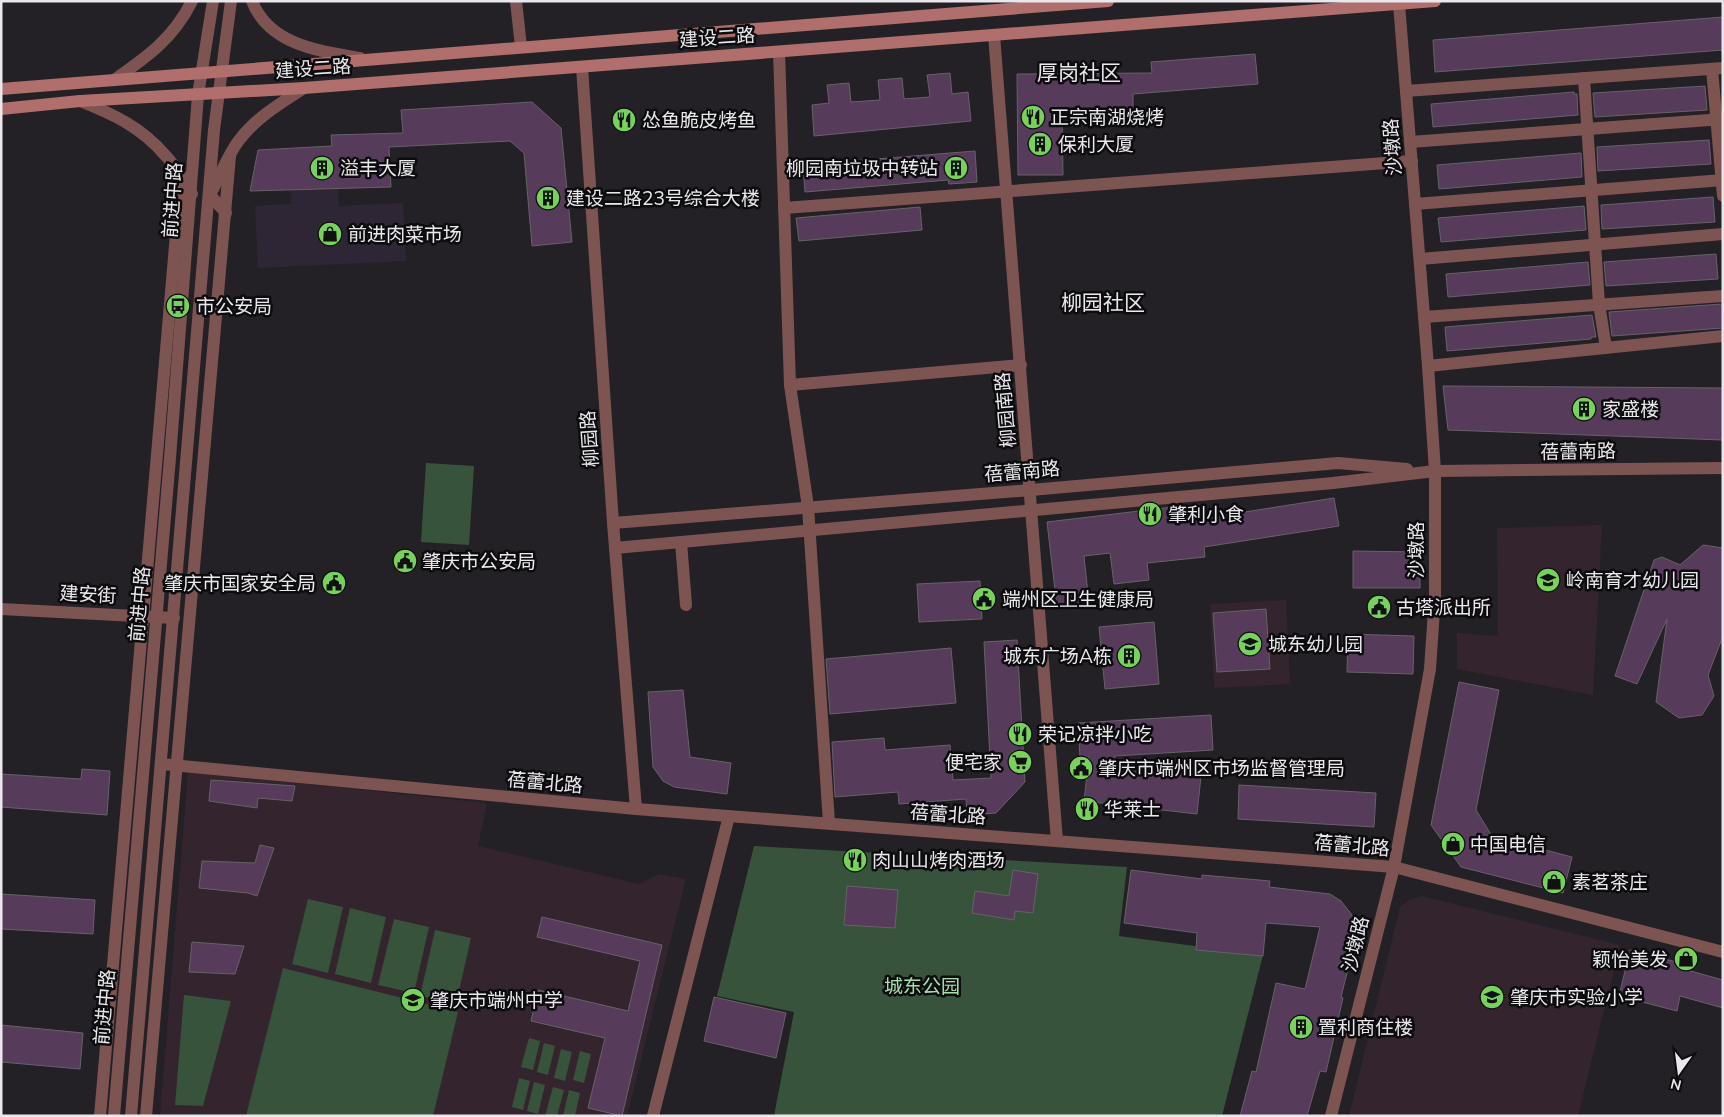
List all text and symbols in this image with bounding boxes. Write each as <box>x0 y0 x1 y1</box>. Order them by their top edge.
street label: 建设二路 <box>678 22 756 52</box>
street label: 建设二路 <box>274 53 352 83</box>
district label: 厚岗社区 <box>1037 59 1121 85</box>
restaurant icon: 正宗南湖烧烤 <box>1020 104 1046 130</box>
place label: 正宗南湖烧烤 <box>1050 105 1164 129</box>
restaurant icon: 怂鱼脆皮烤鱼 <box>611 107 637 133</box>
place label: 怂鱼脆皮烤鱼 <box>642 108 756 132</box>
street label: 沙墩路 <box>1378 118 1406 176</box>
building icon: 保利大厦 <box>1027 131 1053 157</box>
place label: 保利大厦 <box>1058 132 1134 156</box>
building icon: 溢丰大厦 <box>309 155 335 181</box>
building icon: 柳园南垃圾中转站 <box>943 155 969 181</box>
place label: 溢丰大厦 <box>340 156 416 180</box>
place label: 柳园南垃圾中转站 <box>786 156 938 180</box>
street label: 前进中路 <box>157 161 187 239</box>
building icon: 建设二路23号综合大楼 <box>535 185 561 211</box>
place label: 建设二路23号综合大楼 <box>566 186 760 210</box>
shop icon: 前进肉菜市场 <box>317 221 343 247</box>
place label: 前进肉菜市场 <box>348 222 462 246</box>
district label: 柳园社区 <box>1061 289 1145 315</box>
bus stop icon: 市公安局 <box>165 293 191 319</box>
place label: 市公安局 <box>196 294 272 318</box>
street label: 柳园南路 <box>990 371 1020 449</box>
building icon: 家盛楼 <box>1571 396 1597 422</box>
place label: 家盛楼 <box>1602 397 1659 421</box>
street label: 柳园路 <box>575 410 603 468</box>
street label: 蓓蕾南路 <box>1540 438 1616 464</box>
street label: 蓓蕾南路 <box>983 456 1061 486</box>
restaurant icon: 肇利小食 <box>1137 501 1163 527</box>
place label: 肇利小食 <box>1168 502 1244 526</box>
street label: 沙墩路 <box>1404 521 1428 579</box>
public building icon: 肇庆市公安局 <box>392 548 418 574</box>
place label: 肇庆市公安局 <box>422 549 536 573</box>
street label: 前进中路 <box>124 565 154 643</box>
school or university icon: 岭南育才幼儿园 <box>1535 567 1561 593</box>
place label: 岭南育才幼儿园 <box>1566 568 1699 592</box>
public building icon: 肇庆市国家安全局 <box>321 570 347 596</box>
place label: 肇庆市国家安全局 <box>164 571 316 595</box>
street label: 建安街 <box>59 581 117 607</box>
public building icon: 端州区卫生健康局 <box>971 586 997 612</box>
place label: 端州区卫生健康局 <box>1002 587 1154 611</box>
public building icon: 古塔派出所 <box>1366 594 1392 620</box>
place label: 古塔派出所 <box>1396 595 1491 619</box>
school or university icon: 城东幼儿园 <box>1237 631 1263 657</box>
place label: 城东幼儿园 <box>1268 632 1363 656</box>
building icon: 城东广场A栋 <box>1116 643 1142 669</box>
place label: 城东广场A栋 <box>1003 644 1112 668</box>
restaurant icon: 荣记凉拌小吃 <box>1007 721 1033 747</box>
place label: 荣记凉拌小吃 <box>1038 722 1152 746</box>
supermarket icon: 便宅家 <box>1007 749 1033 775</box>
place label: 便宅家 <box>945 750 1002 774</box>
public building icon: 肇庆市端州区市场监督管理局 <box>1068 755 1094 781</box>
place label: 肇庆市端州区市场监督管理局 <box>1098 756 1345 780</box>
street label: 蓓蕾北路 <box>506 767 584 797</box>
restaurant icon: 华莱士 <box>1074 796 1100 822</box>
place label: 华莱士 <box>1104 797 1161 821</box>
street label: 蓓蕾北路 <box>909 799 987 829</box>
street label: 蓓蕾北路 <box>1313 830 1391 860</box>
shop icon: 中国电信 <box>1440 831 1466 857</box>
place label: 中国电信 <box>1470 832 1546 856</box>
restaurant icon: 肉山山烤肉酒场 <box>842 847 868 873</box>
place label: 肉山山烤肉酒场 <box>872 848 1005 872</box>
shop icon: 素茗茶庄 <box>1541 869 1567 895</box>
place label: 素茗茶庄 <box>1572 870 1648 894</box>
street label: 沙墩路 <box>1336 913 1374 975</box>
shop icon: 颖怡美发 <box>1673 946 1699 972</box>
place label: 颖怡美发 <box>1592 947 1668 971</box>
street label: 前进中路 <box>89 968 119 1046</box>
park label: 城东公园 <box>884 974 960 998</box>
school or university icon: 肇庆市实验小学 <box>1479 984 1505 1010</box>
place label: 肇庆市实验小学 <box>1510 985 1643 1009</box>
school or university icon: 肇庆市端州中学 <box>400 987 426 1013</box>
place label: 肇庆市端州中学 <box>430 988 563 1012</box>
building icon: 置利商住楼 <box>1288 1014 1314 1040</box>
place label: 置利商住楼 <box>1318 1015 1413 1039</box>
north arrow <box>1654 1047 1704 1097</box>
text: N <box>1669 1075 1683 1095</box>

